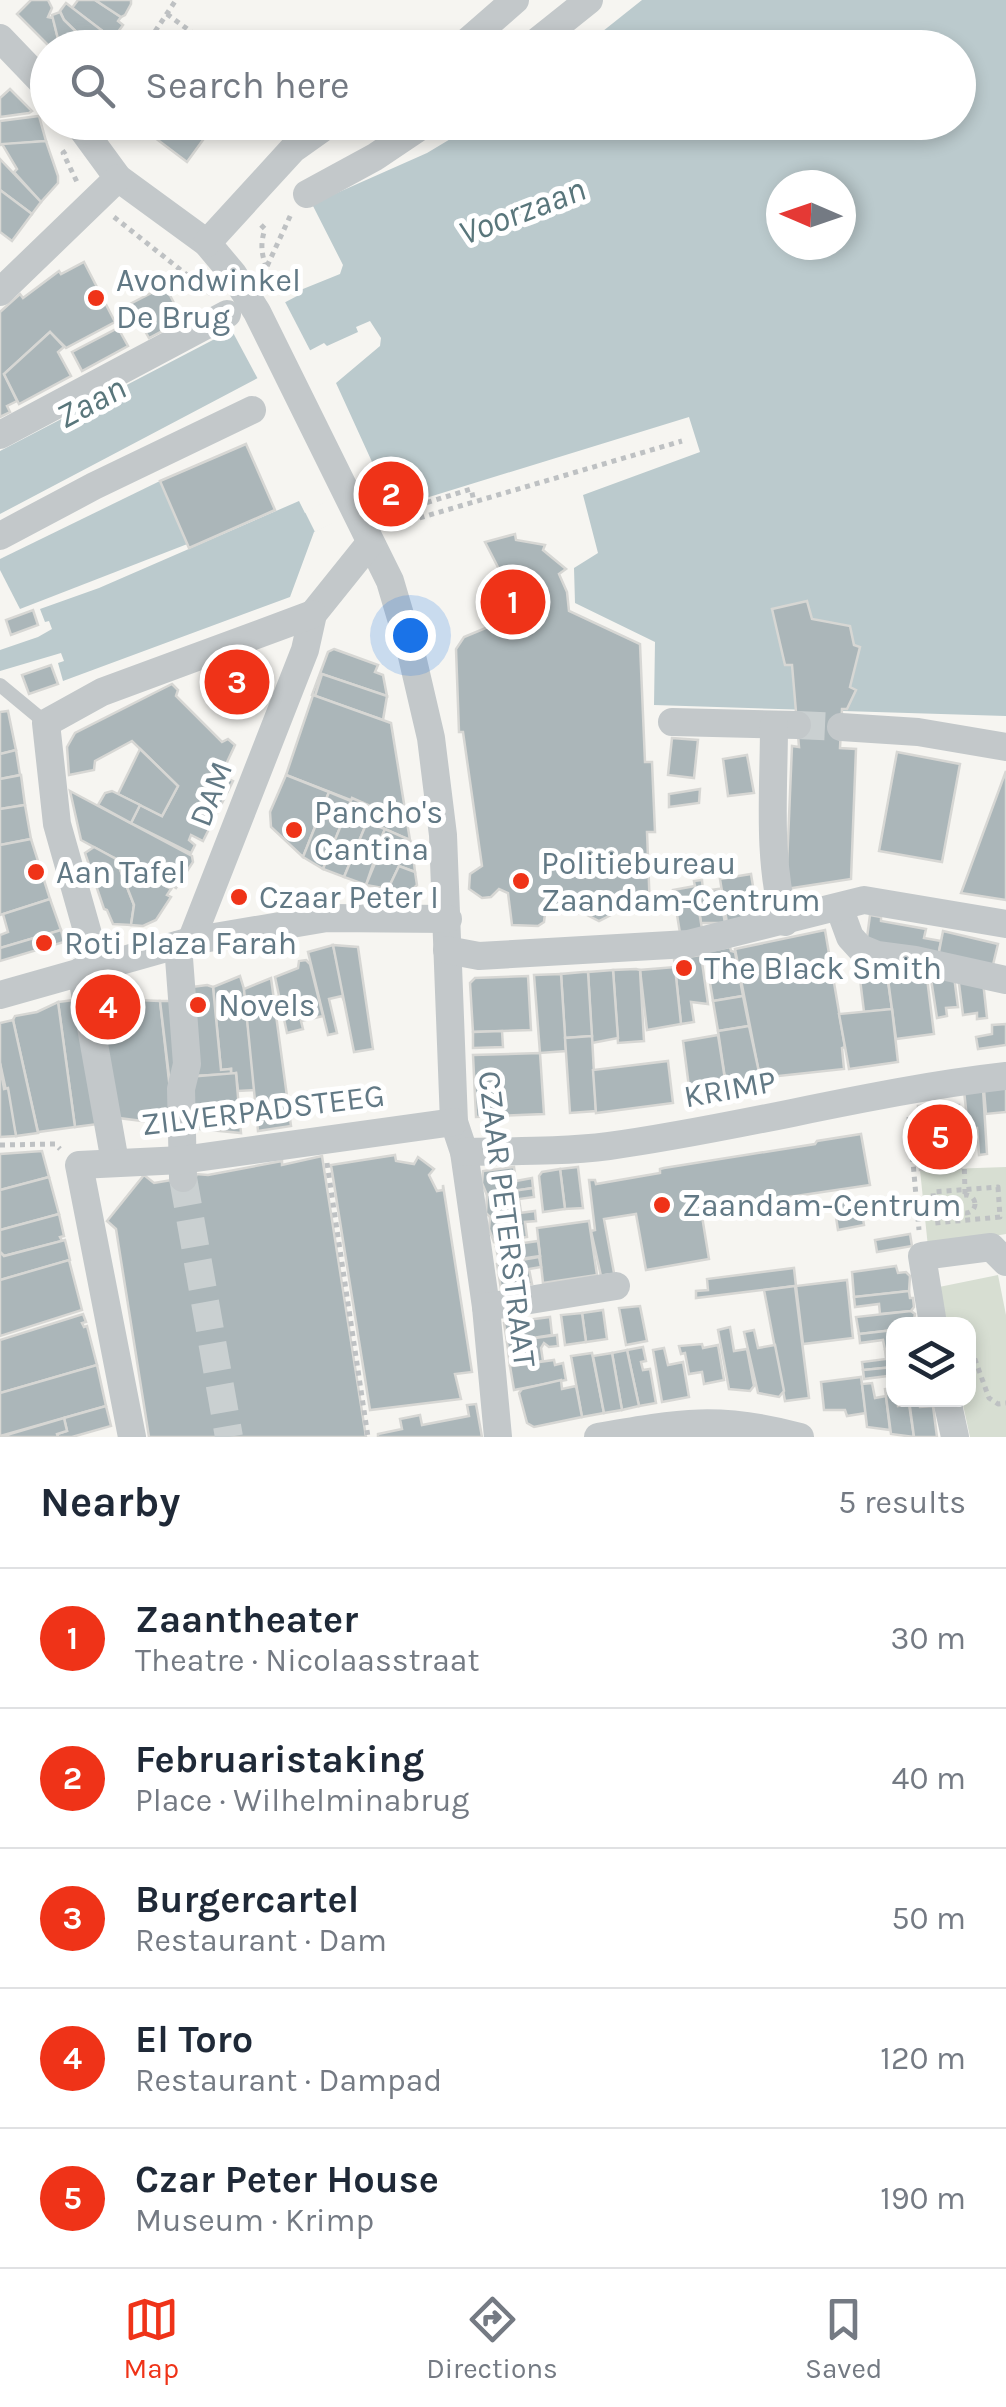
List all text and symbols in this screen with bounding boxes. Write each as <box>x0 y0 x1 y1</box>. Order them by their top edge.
search box <box>30 30 976 140</box>
icon: search <box>65 58 120 113</box>
text: Search here <box>145 63 349 108</box>
water label: Voorzaan <box>453 168 591 254</box>
north arrow <box>766 170 856 260</box>
place label: Avondwinkel De Brug <box>116 262 301 336</box>
marker: Avondwinkel De Brug <box>85 287 107 309</box>
water label: Zaan <box>49 367 133 437</box>
pin: 2 <box>358 456 424 532</box>
pin: 1 <box>480 564 546 640</box>
your location <box>385 610 436 661</box>
pin: 3 <box>204 644 270 720</box>
street label: DAM <box>182 756 240 832</box>
place label: Pancho's Cantina <box>314 794 443 868</box>
marker: Pancho's Cantina <box>283 819 305 841</box>
place label: Politiebureau Zaandam-Centrum <box>541 845 820 919</box>
place label: Aan Tafel <box>56 854 186 891</box>
marker: Aan Tafel <box>25 861 47 883</box>
marker: Politiebureau Zaandam-Centrum <box>510 870 532 892</box>
place label: Czaar Peter I <box>259 879 439 916</box>
marker: Czaar Peter I <box>228 886 250 908</box>
place label: Roti Plaza Farah <box>64 925 297 962</box>
marker: Roti Plaza Farah <box>33 932 55 954</box>
place label: The Black Smith <box>704 950 942 987</box>
marker: The Black Smith <box>673 957 695 979</box>
pin: 4 <box>76 970 140 1044</box>
place label: Novels <box>218 987 316 1024</box>
marker: Novels <box>187 994 209 1016</box>
street label: KRIMP <box>681 1063 779 1115</box>
street label: CZAAR PETERSTRAAT <box>470 1069 544 1369</box>
street label: ZILVERPADSTEEG <box>139 1077 387 1143</box>
pin: 5 <box>908 1100 972 1174</box>
place label: Zaandam-Centrum <box>682 1187 961 1224</box>
marker: Zaandam-Centrum <box>651 1194 673 1216</box>
map controls <box>886 1317 976 1407</box>
button: layers <box>886 1317 976 1407</box>
text: Nearby <box>40 1477 180 1527</box>
text: 5 results <box>838 1484 966 1521</box>
text: Zaantheater <box>135 1597 358 1642</box>
text: 1 <box>67 1620 78 1657</box>
text: 30 m <box>891 1620 966 1657</box>
text: Theatre · Nicolaasstraat <box>135 1642 479 1679</box>
text: Februaristaking <box>135 1737 424 1782</box>
text: 2 <box>63 1760 82 1797</box>
text: 40 m <box>892 1760 966 1797</box>
text: Place · Wilhelminabrug <box>135 1782 469 1819</box>
text: Burgercartel <box>135 1877 359 1922</box>
text: 3 <box>63 1900 82 1937</box>
text: 50 m <box>891 1900 966 1937</box>
text: Restaurant · Dam <box>135 1922 387 1959</box>
text: El Toro <box>135 2017 253 2062</box>
text: 4 <box>63 2040 82 2077</box>
text: 120 m <box>880 2040 966 2077</box>
text: Restaurant · Dampad <box>135 2062 442 2099</box>
text: Czar Peter House <box>135 2157 439 2202</box>
text: 5 <box>63 2180 82 2217</box>
text: 190 m <box>880 2180 966 2217</box>
text: Museum · Krimp <box>135 2202 374 2239</box>
tab: Map <box>124 2292 179 2385</box>
tab: Directions <box>426 2292 558 2385</box>
tab: Saved <box>805 2292 882 2385</box>

